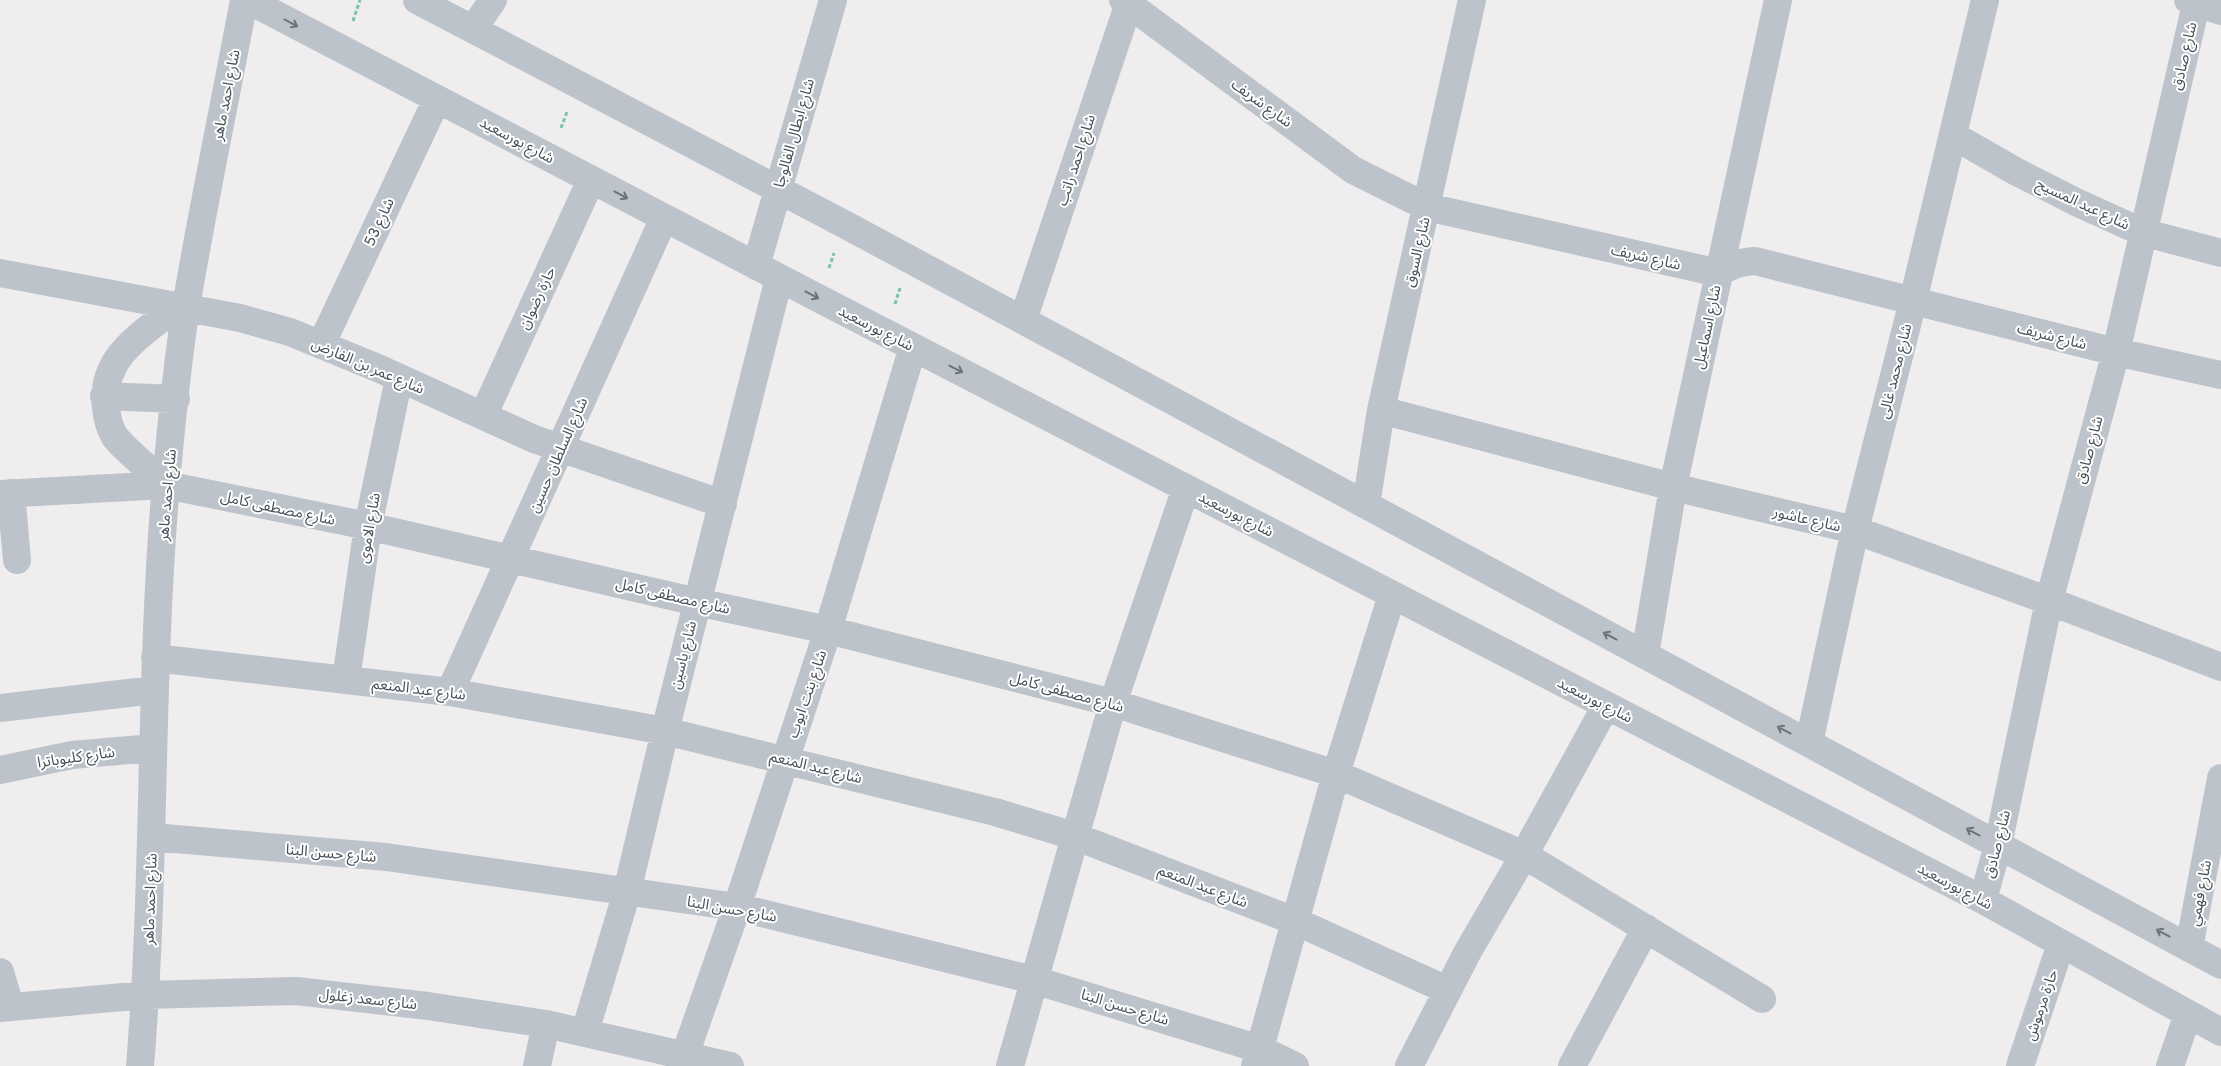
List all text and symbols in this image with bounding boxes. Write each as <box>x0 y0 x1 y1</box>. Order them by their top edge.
one-way arrow <box>283 18 298 28</box>
street label: شارع صادق <box>2168 20 2204 93</box>
street label: شارع احمد ماهر <box>209 48 247 143</box>
street label: شارع ابطال الفالوجا <box>771 76 821 191</box>
street label: شارع شريف <box>1226 76 1296 134</box>
street label: شارع احمد راتب <box>1054 112 1102 209</box>
street label: شارع بورسعيد <box>475 114 557 170</box>
street label: شارع عبد المسيح <box>2032 175 2132 236</box>
one-way arrow <box>613 191 628 200</box>
street label: شارع 53 <box>361 195 401 250</box>
street label: شارع السوق <box>1401 215 1437 290</box>
street label: شارع شريف <box>1609 241 1683 277</box>
street label: حارة رضوان <box>516 264 561 333</box>
street label: شارع اسماعيل <box>1690 283 1728 371</box>
one-way arrow <box>804 290 819 300</box>
street label: شارع بورسعيد <box>834 302 916 357</box>
street label: شارع شريف <box>2015 320 2089 356</box>
street label: شارع محمد غالى <box>1875 322 1918 421</box>
street label: شارع عمر بن الفارض <box>308 335 427 401</box>
one-way arrow <box>948 365 963 374</box>
street label: شارع السلطان حسين <box>525 395 594 517</box>
street label: شارع صادق <box>2072 414 2110 487</box>
street label: شارع احمد ماهر <box>155 448 183 543</box>
street label: شارع مصطفى كامل <box>218 488 337 532</box>
street label: شارع بورسعيد <box>1194 488 1276 543</box>
street label: شارع الاموى <box>355 491 387 565</box>
street label: شارع عاشور <box>1770 503 1843 539</box>
street label: شارع مصطفى كامل <box>613 575 732 621</box>
street label: شارع ياسين <box>667 619 703 692</box>
one-way arrow <box>1603 631 1618 641</box>
street label: شارع بنت ايوب <box>784 648 833 741</box>
street label: شارع مصطفى كامل <box>1007 669 1126 719</box>
street label: شارع بورسعيد <box>1553 674 1635 729</box>
street label: شارع عبد المنعم <box>371 675 467 707</box>
one-way arrow <box>1777 725 1792 734</box>
street label: شارع كليوباترا <box>36 744 117 774</box>
street label: شارع عبد المنعم <box>767 748 864 790</box>
street label: شارع صادق <box>1981 808 2017 881</box>
one-way arrow <box>1967 826 1981 836</box>
street label: شارع حسن البنا <box>285 841 377 869</box>
street label: شارع احمد ماهر <box>140 852 164 946</box>
street label: شارع فهمي <box>2186 858 2218 928</box>
street label: شارع بورسعيد <box>1913 860 1995 916</box>
street label: شارع عبد المنعم <box>1155 862 1250 914</box>
street label: شارع حسن البنا <box>685 893 778 929</box>
one-way arrow <box>2156 928 2170 938</box>
street label: حارة مرموش <box>2021 967 2064 1044</box>
street label: شارع سعد زغلول <box>318 986 418 1016</box>
street label: شارع حسن البنا <box>1078 986 1171 1032</box>

